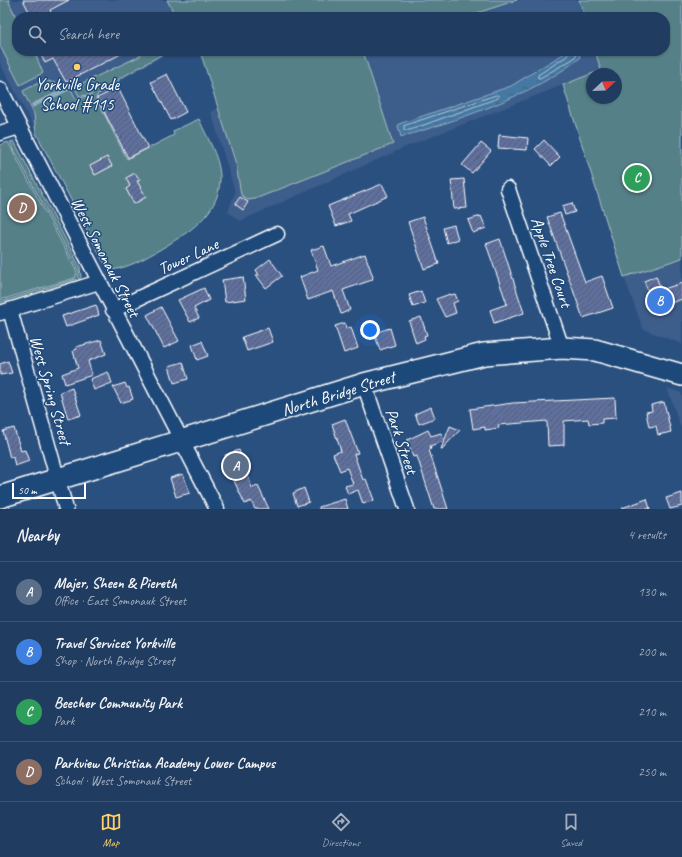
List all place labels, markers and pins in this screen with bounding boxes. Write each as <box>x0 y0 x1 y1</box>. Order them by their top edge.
marker: Yorkville Grade School #115 <box>72 62 82 72</box>
place label: Yorkville Grade School #115 <box>35 74 121 115</box>
pin: C <box>624 163 650 193</box>
pin: D <box>9 193 35 223</box>
pin: B <box>647 286 673 316</box>
pin: A <box>223 451 249 481</box>

